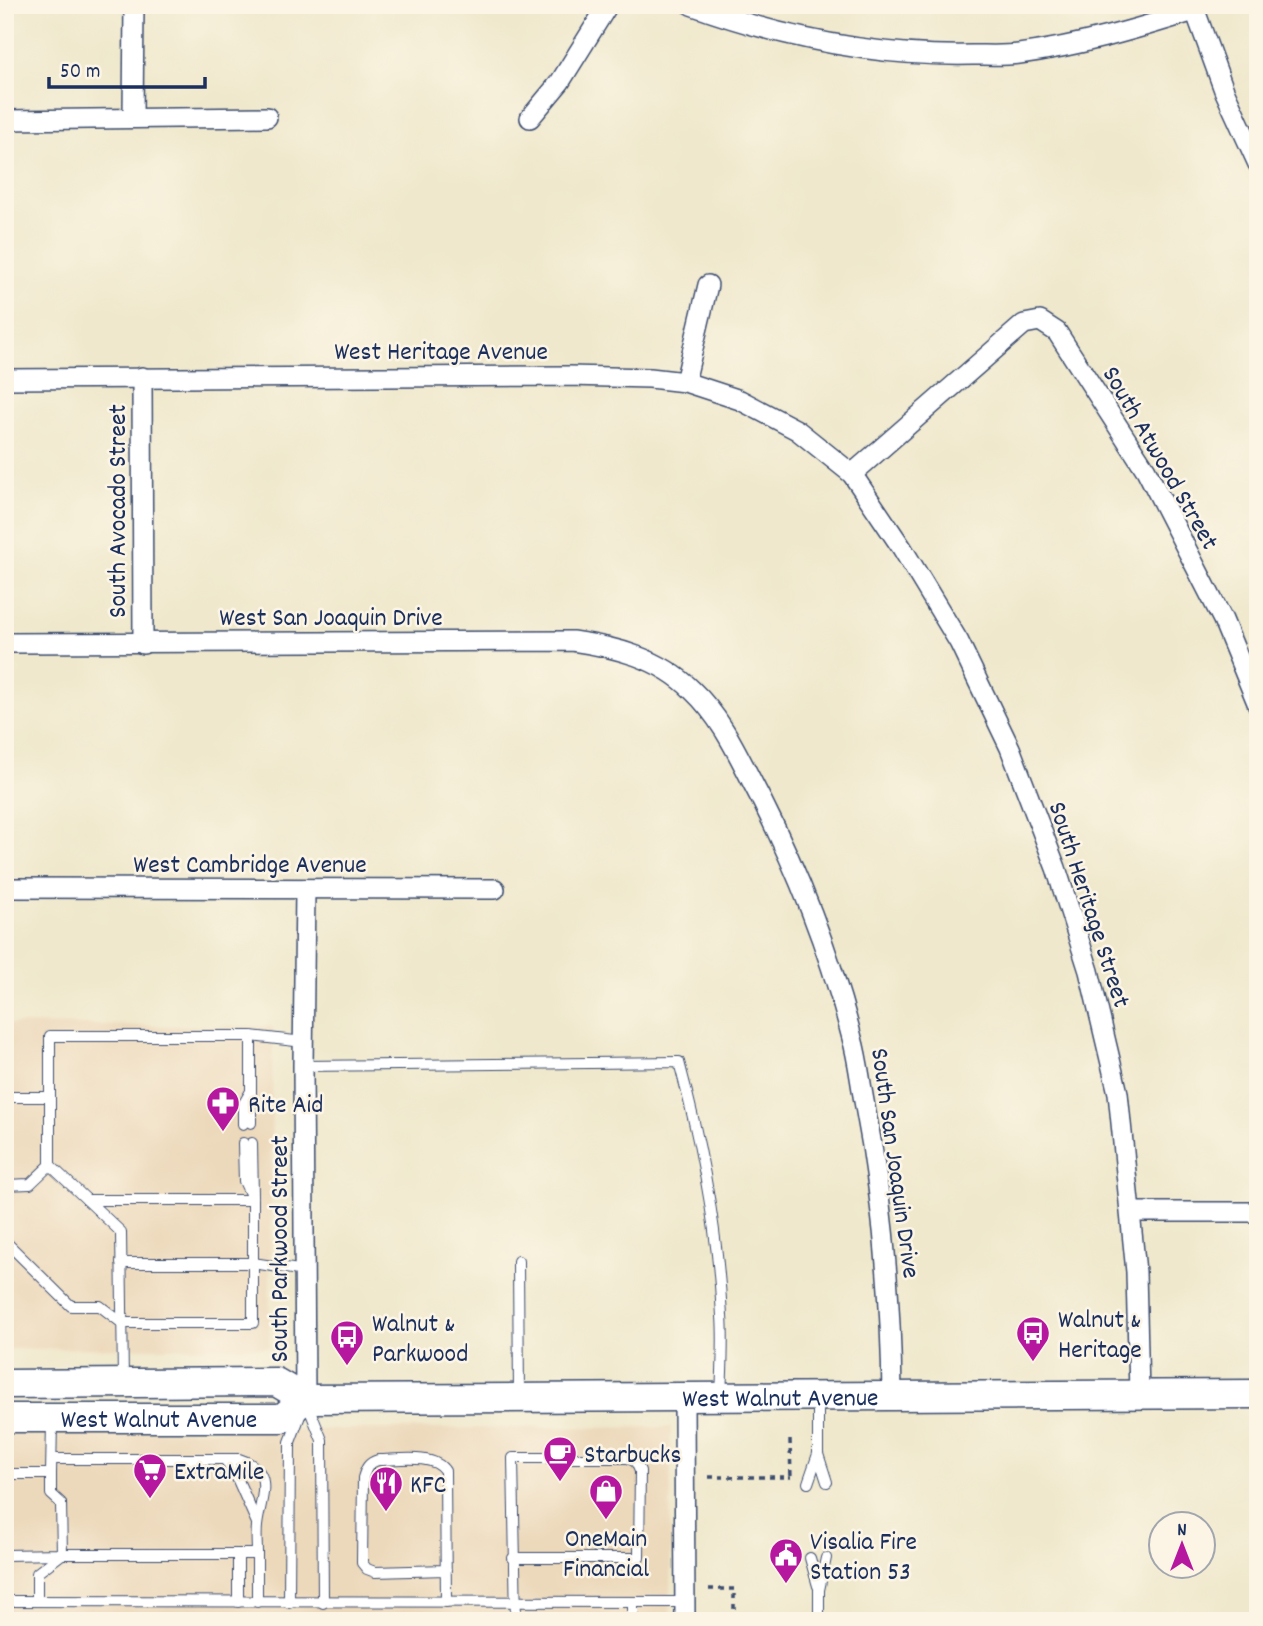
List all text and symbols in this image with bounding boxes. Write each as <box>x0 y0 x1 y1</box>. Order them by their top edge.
scale bar <box>49 46 205 90</box>
text: 50 m <box>60 58 100 88</box>
street label: West Heritage Avenue <box>334 335 548 372</box>
street label: South Atwood Street <box>1091 360 1227 558</box>
street label: South Avocado Street <box>101 404 138 618</box>
street label: West San Joaquin Drive <box>219 601 443 638</box>
street label: South Heritage Street <box>1037 797 1139 1013</box>
street label: West Cambridge Avenue <box>133 848 367 885</box>
street label: South San Joaquin Drive <box>859 1046 928 1281</box>
pharmacy icon: Rite Aid <box>204 1084 242 1133</box>
place label: Rite Aid <box>248 1088 324 1125</box>
street label: South Parkwood Street <box>263 1135 300 1363</box>
place label: Walnut & Heritage <box>1058 1303 1142 1370</box>
place label: Walnut & Parkwood <box>372 1307 468 1374</box>
bus stop icon: Walnut & Heritage <box>1014 1314 1052 1363</box>
bus stop icon: Walnut & Parkwood <box>328 1318 366 1367</box>
street label: West Walnut Avenue <box>682 1381 879 1419</box>
street label: West Walnut Avenue <box>61 1403 257 1440</box>
cafe icon: Starbucks <box>541 1434 579 1483</box>
place label: Starbucks <box>584 1438 681 1475</box>
supermarket icon: ExtraMile <box>131 1451 169 1500</box>
place label: ExtraMile <box>174 1455 265 1492</box>
restaurant icon: KFC <box>367 1464 405 1513</box>
place label: KFC <box>410 1468 447 1505</box>
shop icon: OneMain Financial <box>587 1472 625 1521</box>
north arrow <box>1148 1510 1218 1580</box>
text: N <box>1177 1518 1187 1545</box>
place label: OneMain Financial <box>563 1522 649 1589</box>
place label: Visalia Fire Station 53 <box>810 1525 917 1592</box>
public building icon: Visalia Fire Station 53 <box>767 1536 805 1585</box>

